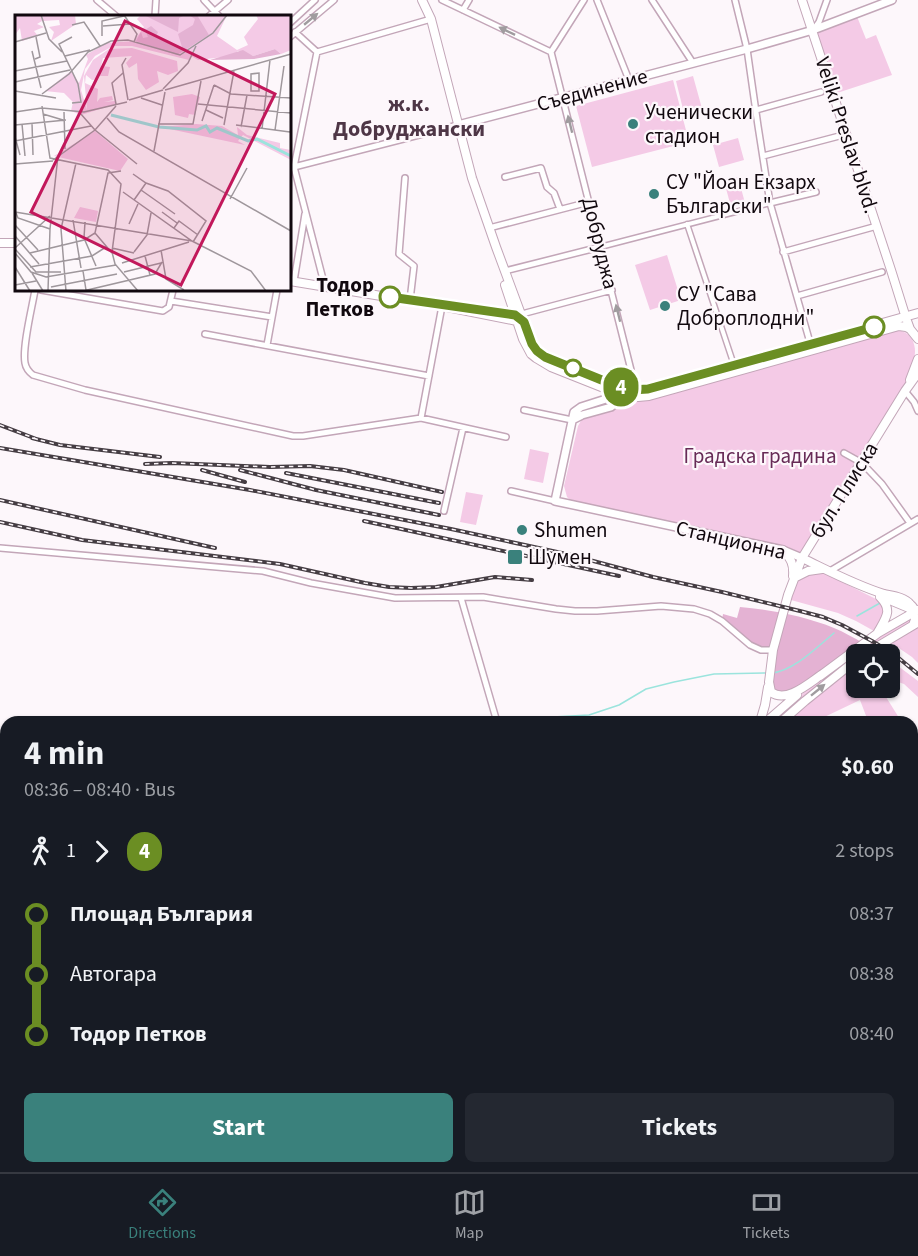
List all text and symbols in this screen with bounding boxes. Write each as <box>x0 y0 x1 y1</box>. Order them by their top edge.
one-way arrow <box>304 13 319 25</box>
inset map <box>15 15 291 291</box>
one-way arrow <box>499 26 516 36</box>
street label: Veliki Preslav blvd. <box>808 53 886 217</box>
street label: Съединение <box>533 61 651 119</box>
district label: ж.к. Добруджански <box>333 88 485 145</box>
place label: Ученически стадион <box>645 97 753 151</box>
one-way arrow <box>564 115 574 133</box>
marker: Ученически стадион <box>626 117 640 131</box>
place label: СУ "Йоан Екзарх Български" <box>666 167 816 221</box>
marker: СУ "Йоан Екзарх Български" <box>647 187 661 201</box>
street label: Добруджа <box>574 194 626 292</box>
place label: Тодор Петков <box>305 270 374 324</box>
place label: СУ "Сава Доброплодни" <box>677 279 814 333</box>
marker: Тодор Петков <box>379 286 401 308</box>
marker: СУ "Сава Доброплодни" <box>658 299 672 313</box>
one-way arrow <box>612 304 622 322</box>
unlabelled marker <box>863 316 885 338</box>
unlabelled marker <box>564 359 582 377</box>
line badge: 4 <box>602 368 640 406</box>
text: 4 <box>615 372 627 402</box>
street label: бул. Плиска <box>803 436 885 544</box>
park label: Градска градина <box>684 441 836 471</box>
street label: Станционна <box>673 513 789 567</box>
place label: Shumen <box>534 515 607 545</box>
marker: Shumen <box>515 523 529 537</box>
place label: Шумен <box>528 542 592 572</box>
marker: Шумен <box>506 548 524 566</box>
map controls <box>846 644 900 698</box>
button: locate <box>846 644 900 698</box>
one-way arrow <box>810 684 826 697</box>
text: 4 min <box>24 730 104 777</box>
text: $0.60 <box>841 751 894 783</box>
text: 08:36 – 08:40 · Bus <box>24 776 175 804</box>
icon: walk <box>24 835 57 868</box>
icon: forward <box>85 835 118 868</box>
text: 4 <box>139 836 150 866</box>
text: 1 <box>66 837 76 865</box>
text: 2 stops <box>835 837 894 865</box>
text: Площад България <box>70 898 253 930</box>
text: 08:37 <box>849 900 894 928</box>
text: Автогара <box>70 958 157 990</box>
text: 08:38 <box>849 960 894 988</box>
text: Тодор Петков <box>70 1018 207 1050</box>
text: 08:40 <box>849 1020 894 1048</box>
button: Start <box>24 1093 453 1162</box>
button: Tickets <box>465 1093 894 1162</box>
tab: Directions <box>128 1186 196 1244</box>
tab: Map <box>453 1186 486 1244</box>
tab: Tickets <box>742 1186 790 1244</box>

